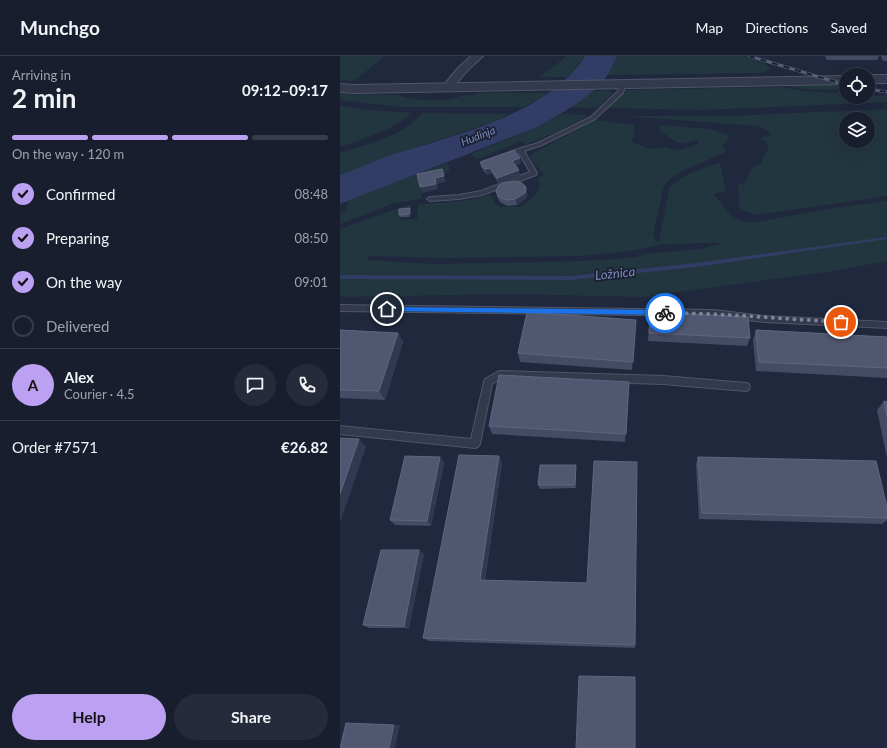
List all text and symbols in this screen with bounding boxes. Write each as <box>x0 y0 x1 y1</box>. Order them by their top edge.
text: Munchgo <box>20 16 100 39</box>
text: Map <box>696 19 723 36</box>
text: Directions <box>745 19 808 36</box>
text: Saved <box>830 19 867 36</box>
text: Arriving in <box>12 67 71 83</box>
map controls <box>839 68 875 148</box>
button: locate <box>839 68 875 104</box>
text: 09:12–09:17 <box>242 81 328 99</box>
text: 2 min <box>12 82 76 114</box>
button: layers <box>839 112 875 148</box>
water label: Hudinja <box>459 123 497 148</box>
text: On the way · 120 m <box>12 146 124 162</box>
icon: check <box>12 183 34 205</box>
text: Confirmed <box>46 185 115 203</box>
text: 08:48 <box>295 186 328 202</box>
icon: check <box>12 227 34 249</box>
text: Preparing <box>46 229 109 247</box>
text: 08:50 <box>295 230 328 246</box>
water label: Ložnica <box>594 263 636 283</box>
icon: check <box>12 271 34 293</box>
text: On the way <box>46 273 122 291</box>
text: 09:01 <box>295 274 328 290</box>
pin <box>370 292 404 326</box>
courier <box>645 293 685 333</box>
icon: home <box>376 298 398 320</box>
icon: bike <box>654 302 676 324</box>
pin <box>824 305 858 339</box>
icon: bag <box>830 311 852 333</box>
text: Delivered <box>46 317 109 335</box>
button: chat <box>234 364 276 406</box>
button: phone <box>286 364 328 406</box>
text: Alex <box>64 368 94 386</box>
text: A <box>28 376 38 394</box>
text: Courier · 4.5 <box>64 386 135 402</box>
text: Order #7571 <box>12 438 98 456</box>
text: €26.82 <box>281 438 328 456</box>
button: Help <box>12 694 166 740</box>
button: Share <box>174 694 328 740</box>

